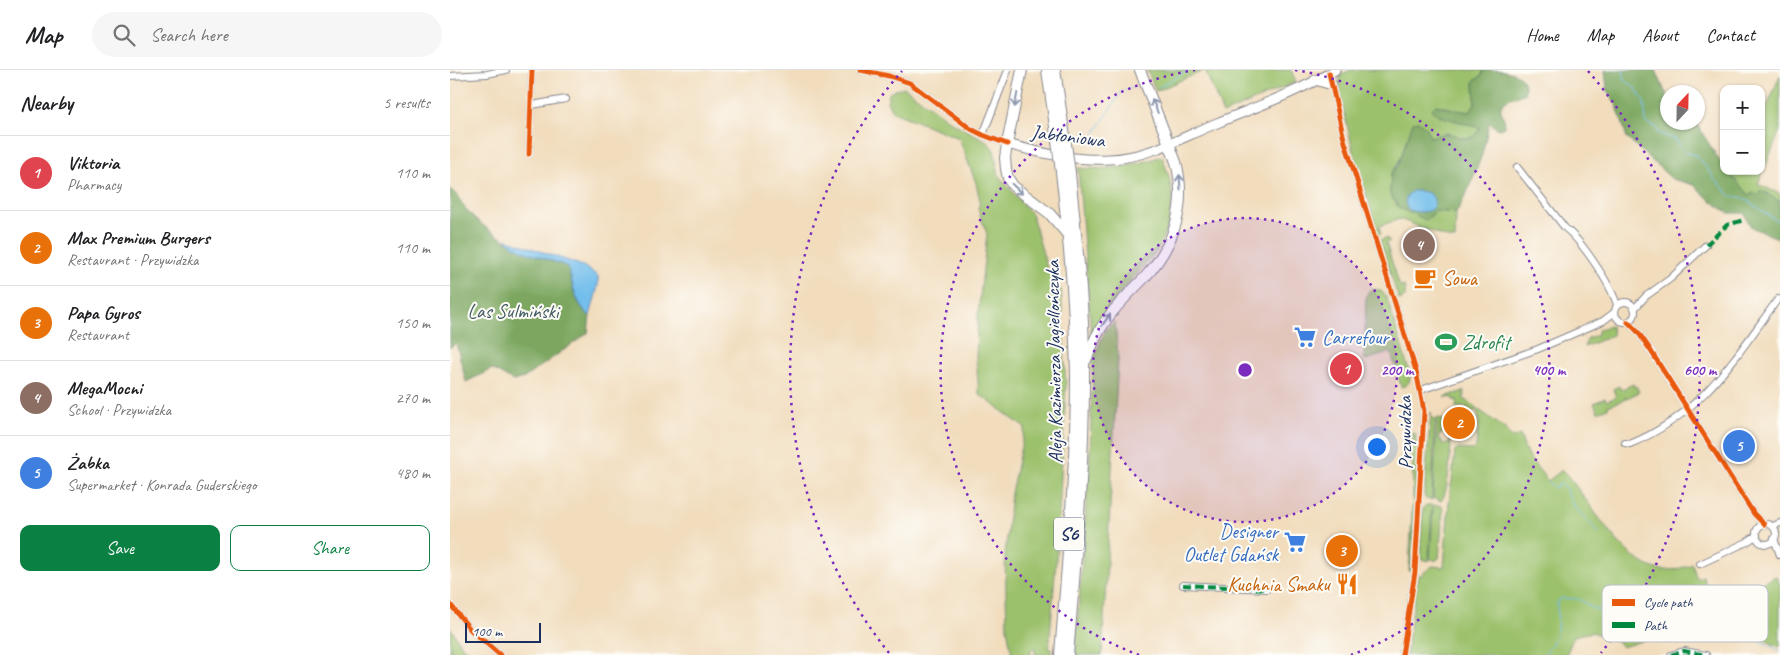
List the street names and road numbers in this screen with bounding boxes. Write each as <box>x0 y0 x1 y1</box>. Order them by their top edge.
street label: Jabłoniowa <box>1029 119 1107 153</box>
street label: Aleja Kazimierza Jagiellończyka <box>1040 259 1068 464</box>
street label: Przywidzka <box>1392 394 1418 470</box>
road number: S6 <box>1054 518 1084 550</box>

